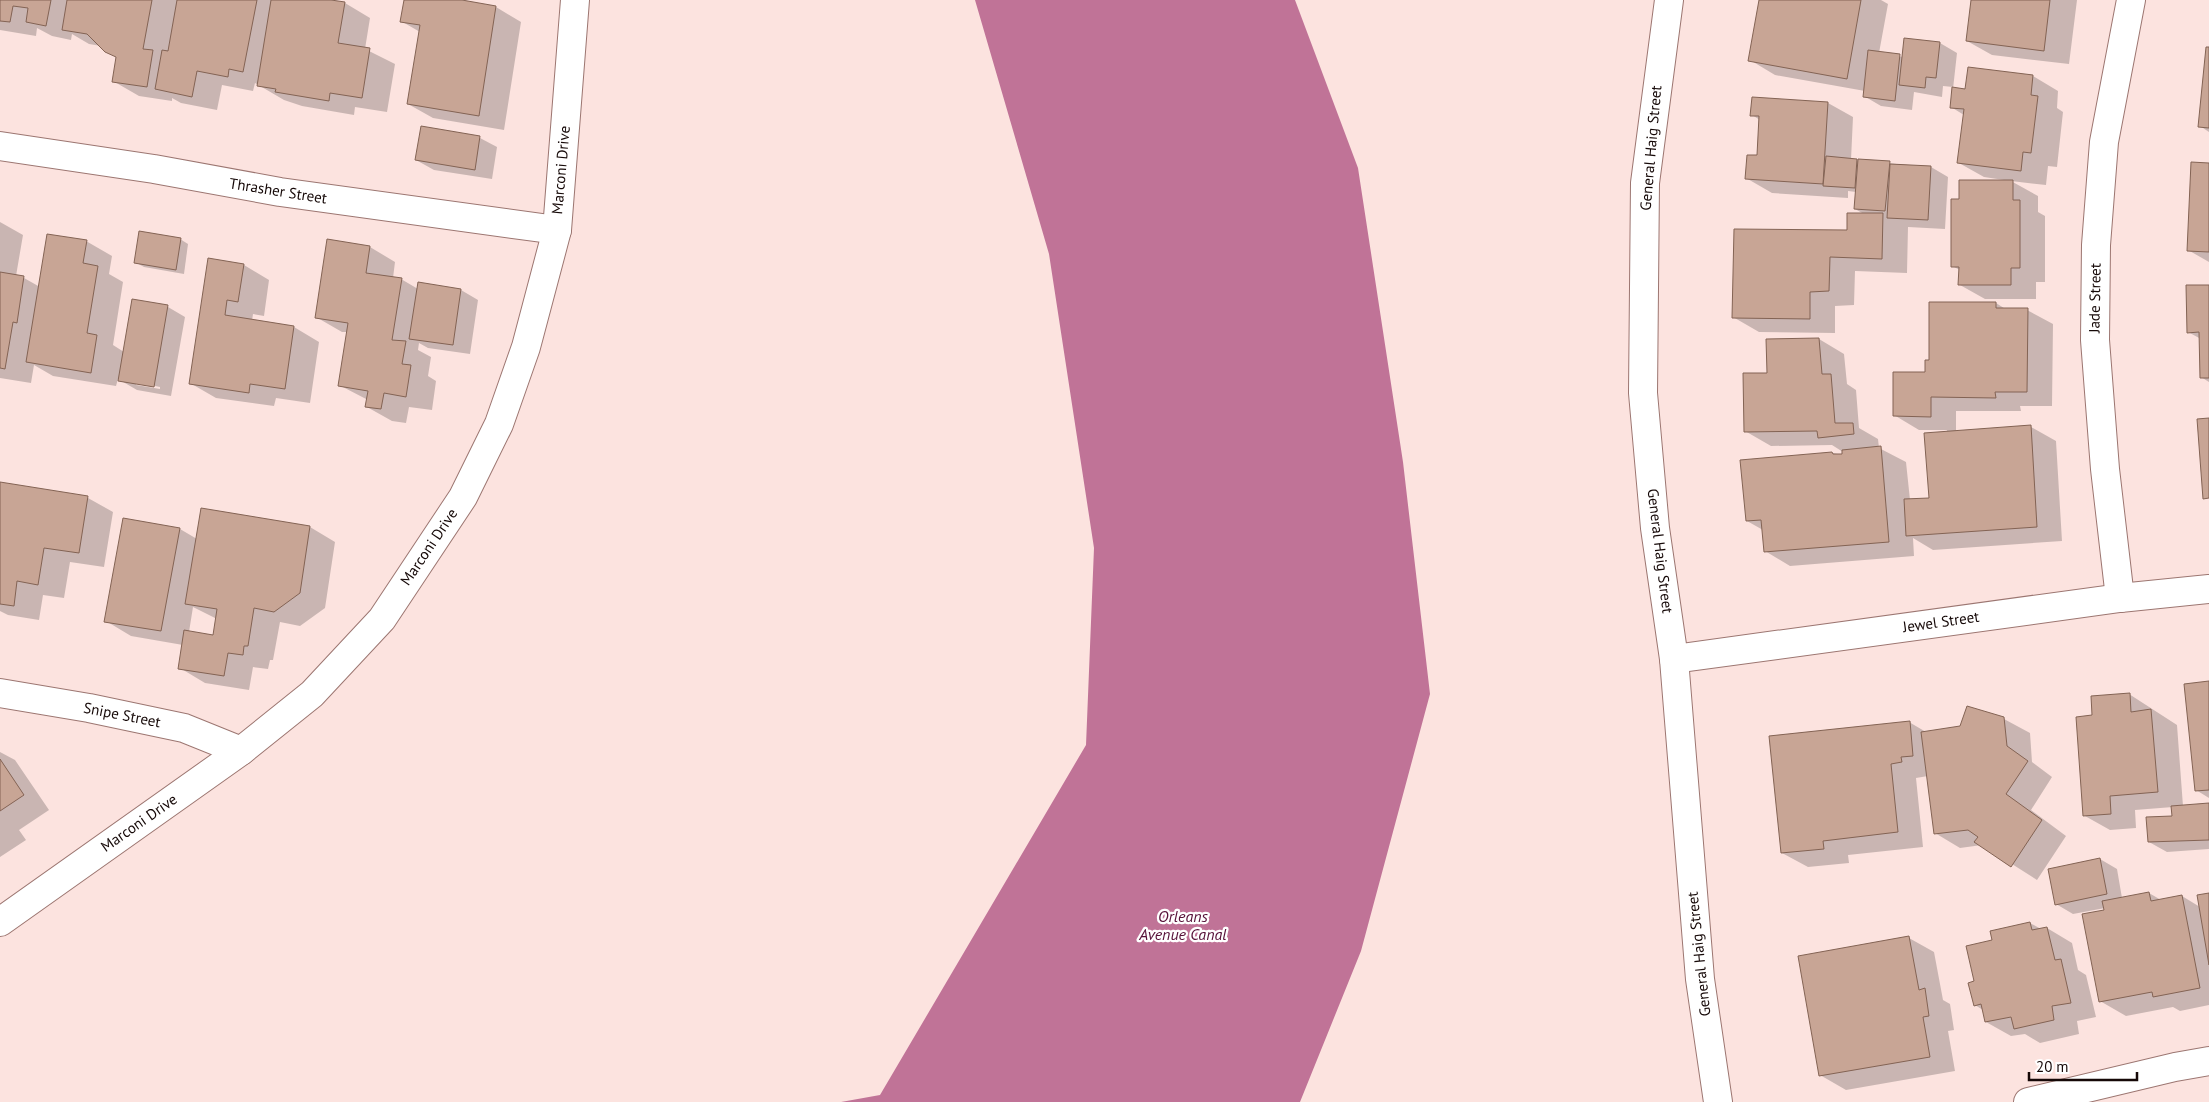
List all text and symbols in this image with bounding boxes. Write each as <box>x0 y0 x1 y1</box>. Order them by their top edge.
street label: General Haig Street <box>1636 85 1665 211</box>
street label: Marconi Drive <box>547 125 574 215</box>
street label: Thrasher Street <box>228 173 328 208</box>
street label: Jade Street <box>2084 263 2105 334</box>
street label: General Haig Street <box>1643 488 1678 614</box>
street label: Marconi Drive <box>396 505 461 589</box>
street label: Jewel Street <box>1900 607 1980 636</box>
street label: Snipe Street <box>82 698 162 731</box>
street label: Marconi Drive <box>97 789 180 856</box>
street label: General Haig Street <box>1682 891 1715 1017</box>
water label: Orleans Avenue Canal <box>1138 906 1227 944</box>
scale bar <box>2029 1050 2136 1082</box>
text: 20 m <box>2036 1057 2069 1076</box>

